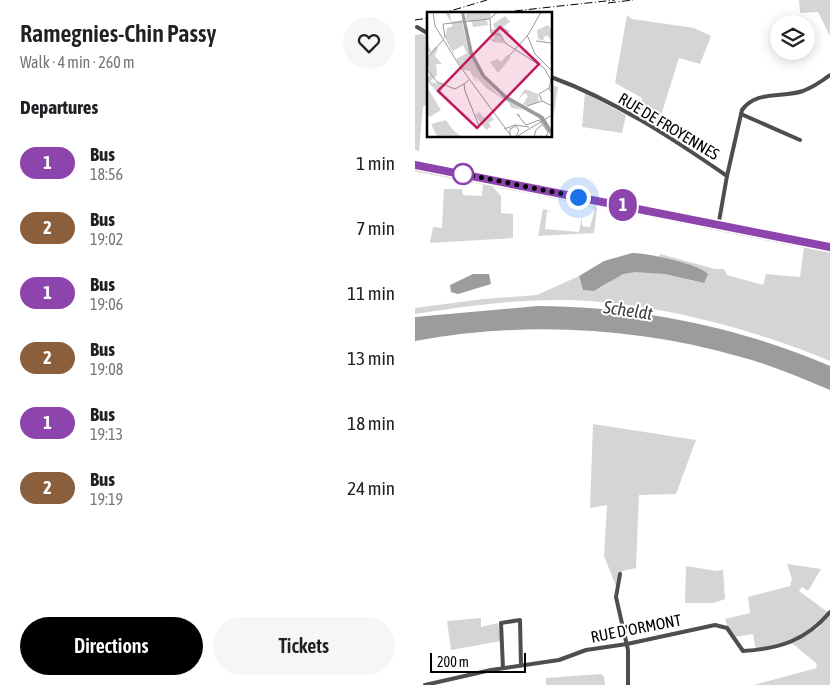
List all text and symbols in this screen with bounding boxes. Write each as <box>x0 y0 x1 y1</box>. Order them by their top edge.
inset map <box>427 12 553 138</box>
map controls <box>770 15 815 60</box>
button: layers <box>770 15 815 60</box>
button: heart <box>343 17 395 69</box>
text: Ramegnies-Chin Passy <box>20 20 216 47</box>
text: Walk · 4 min · 260 m <box>20 53 134 71</box>
street label: RUE DE FROYENNES <box>616 89 723 163</box>
text: Departures <box>20 96 98 118</box>
text: Bus <box>90 143 115 165</box>
text: 1 <box>43 152 52 173</box>
text: 1 min <box>356 152 395 174</box>
unlabelled marker <box>452 163 474 185</box>
text: 18:56 <box>90 165 123 183</box>
your location <box>566 185 591 210</box>
line badge: 1 <box>607 189 639 221</box>
text: 1 <box>619 194 627 215</box>
text: Bus <box>90 208 115 230</box>
text: 2 <box>43 217 52 238</box>
text: 7 min <box>356 217 395 239</box>
text: 19:02 <box>90 230 123 248</box>
text: Bus <box>90 273 115 295</box>
text: 1 <box>43 282 52 303</box>
text: 11 min <box>347 282 395 304</box>
text: 19:06 <box>90 295 123 313</box>
water label: Scheldt <box>601 296 655 324</box>
text: Bus <box>90 338 115 360</box>
text: 2 <box>43 347 52 368</box>
text: 13 min <box>347 347 395 369</box>
text: 19:08 <box>90 360 123 378</box>
text: Bus <box>90 403 115 425</box>
text: 1 <box>43 412 52 433</box>
text: 18 min <box>347 412 395 434</box>
text: 19:13 <box>90 425 123 443</box>
text: Bus <box>90 468 115 490</box>
text: 2 <box>43 477 52 498</box>
text: 24 min <box>347 477 395 499</box>
text: 19:19 <box>90 490 123 508</box>
street label: RUE D'ORMONT <box>589 610 683 646</box>
button: Directions <box>20 617 203 675</box>
button: Tickets <box>213 617 395 675</box>
scale bar <box>430 650 526 673</box>
text: 200 m <box>437 654 469 670</box>

